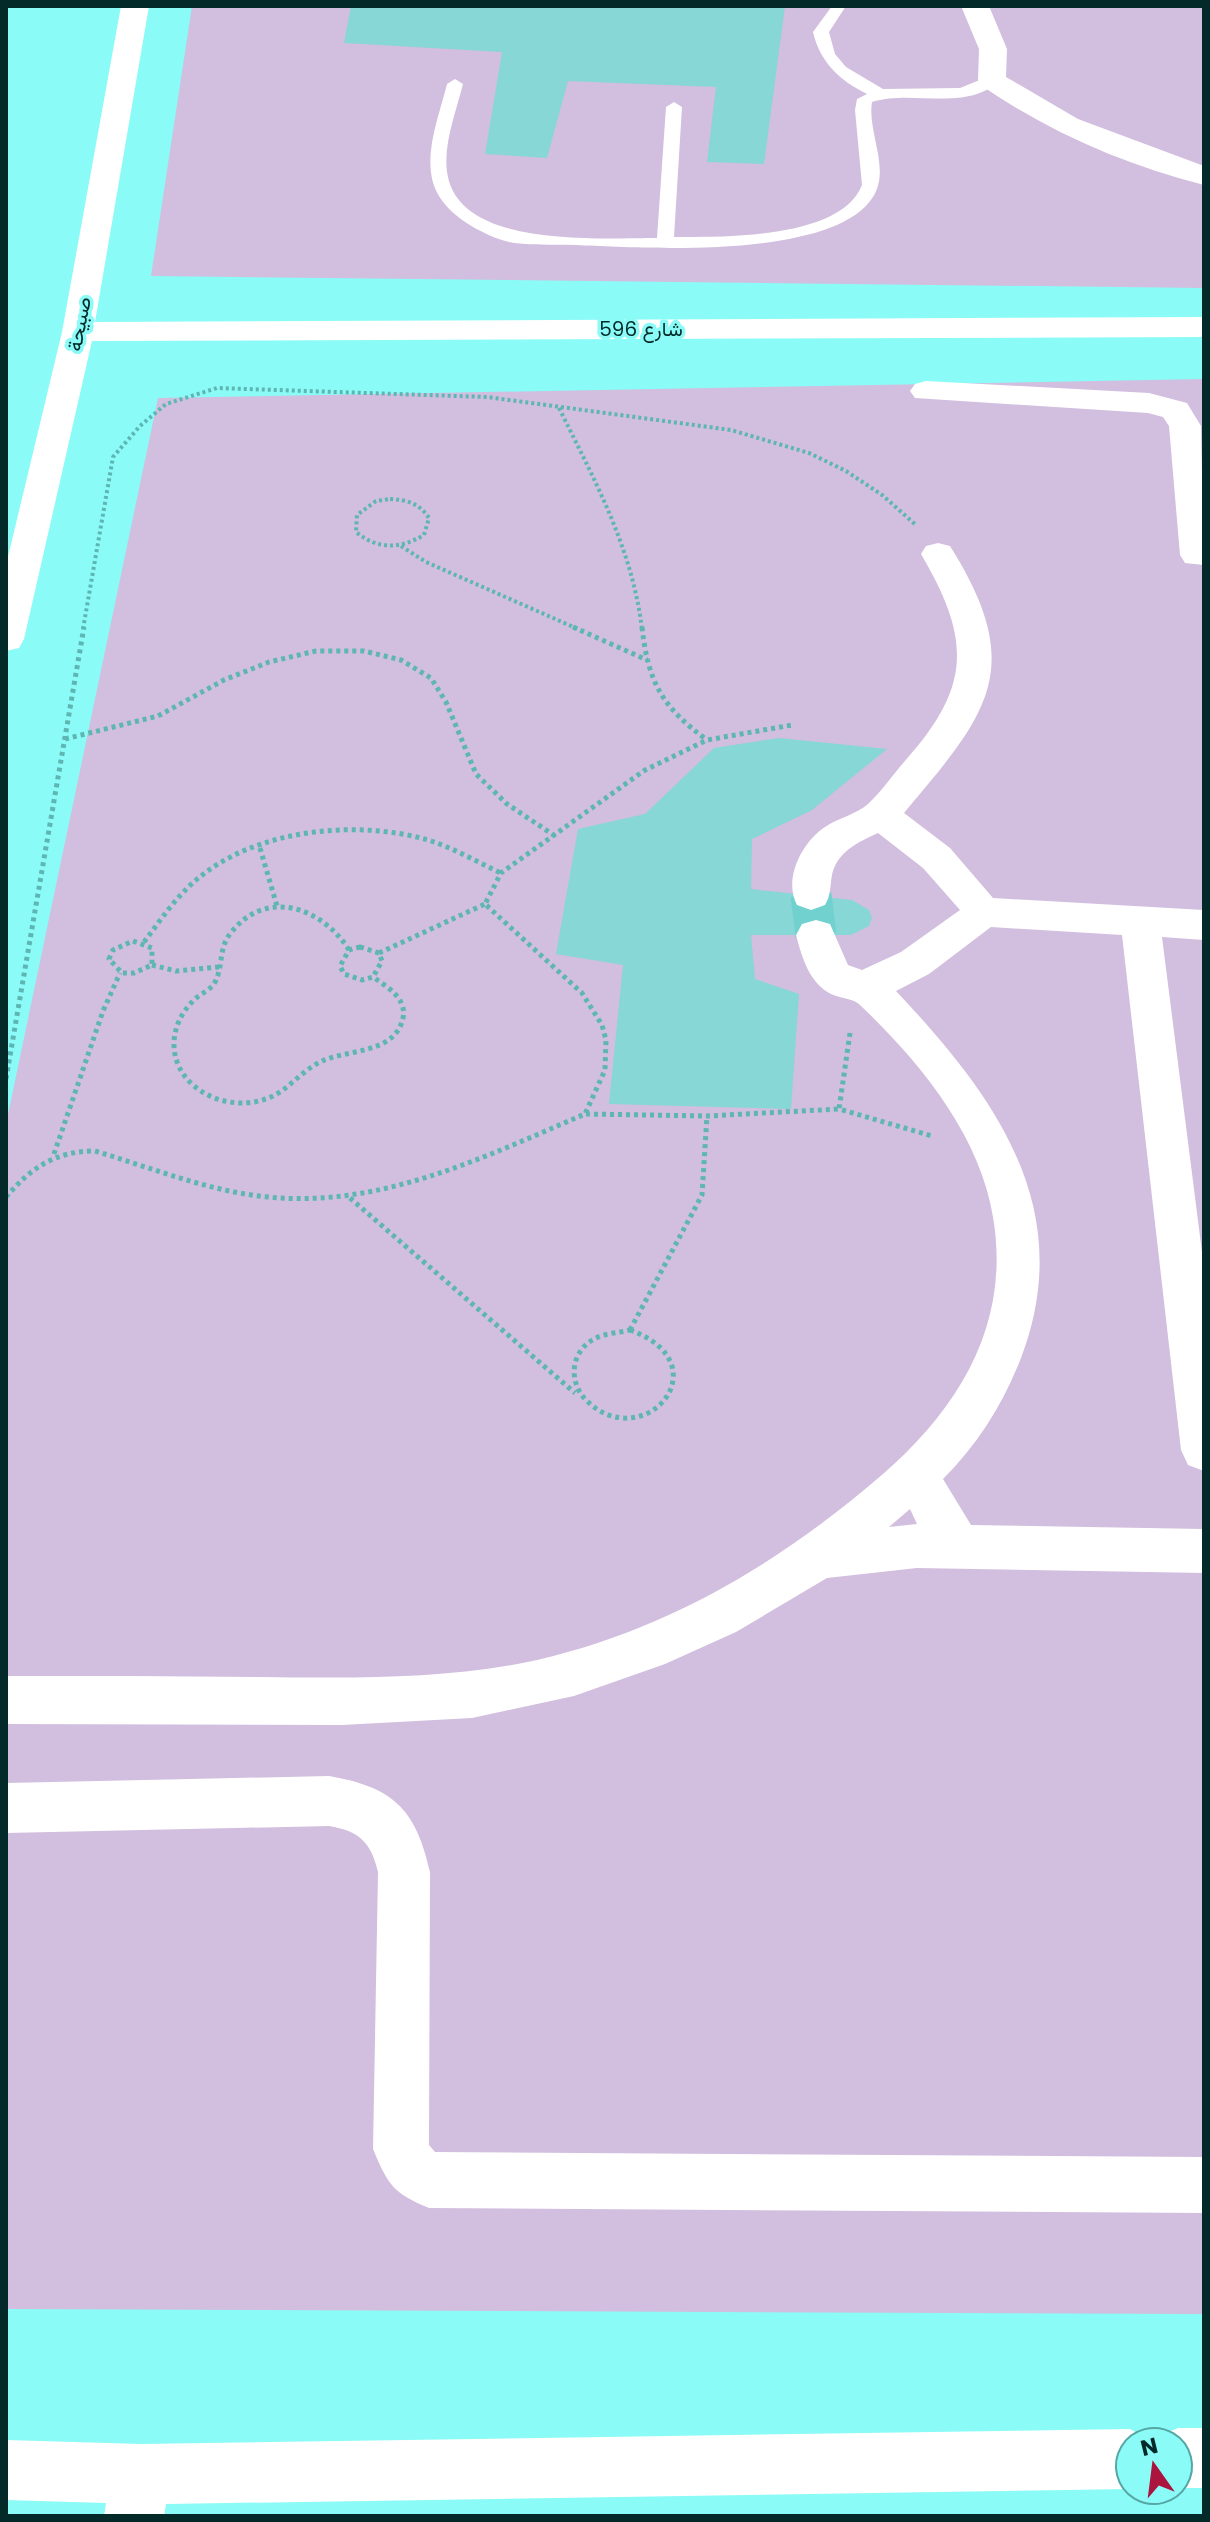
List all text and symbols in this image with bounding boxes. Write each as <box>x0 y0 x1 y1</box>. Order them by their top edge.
street label: صبيحة <box>60 294 98 354</box>
street label: شارع 596 <box>599 315 683 343</box>
north arrow <box>1114 2426 1194 2506</box>
text: N <box>1138 2430 1161 2464</box>

